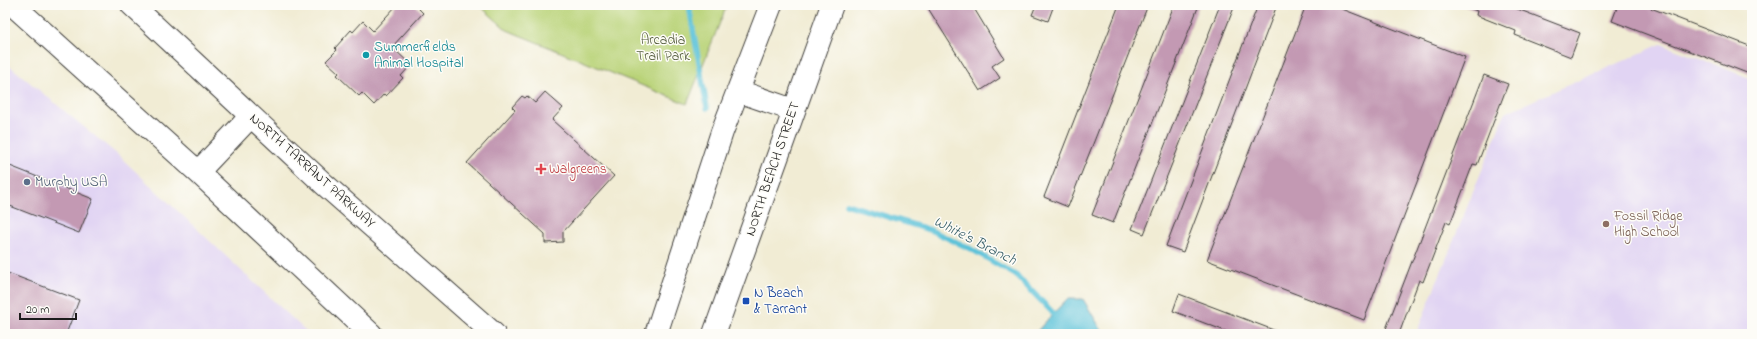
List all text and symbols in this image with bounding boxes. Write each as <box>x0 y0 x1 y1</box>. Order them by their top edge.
park label: Arcadia Trail Park <box>636 30 691 67</box>
place label: Summerfields Animal Hospital <box>374 37 464 74</box>
marker: Summerfields Animal Hospital <box>361 50 371 60</box>
street label: NORTH BEACH STREET <box>740 99 806 239</box>
street label: NORTH TARRANT PARKWAY <box>244 109 380 234</box>
place label: Walgreens <box>549 159 607 181</box>
marker: Walgreens <box>536 164 546 174</box>
place label: Murphy USA <box>35 172 107 194</box>
marker: Murphy USA <box>22 177 32 187</box>
place label: Fossil Ridge High School <box>1613 206 1683 244</box>
water label: White's Branch <box>930 211 1021 272</box>
marker: Fossil Ridge High School <box>1601 219 1611 229</box>
place label: N Beach & Tarrant <box>754 283 808 320</box>
scale bar <box>20 295 76 321</box>
marker: N Beach & Tarrant <box>741 296 751 306</box>
text: 20 m <box>26 301 49 319</box>

